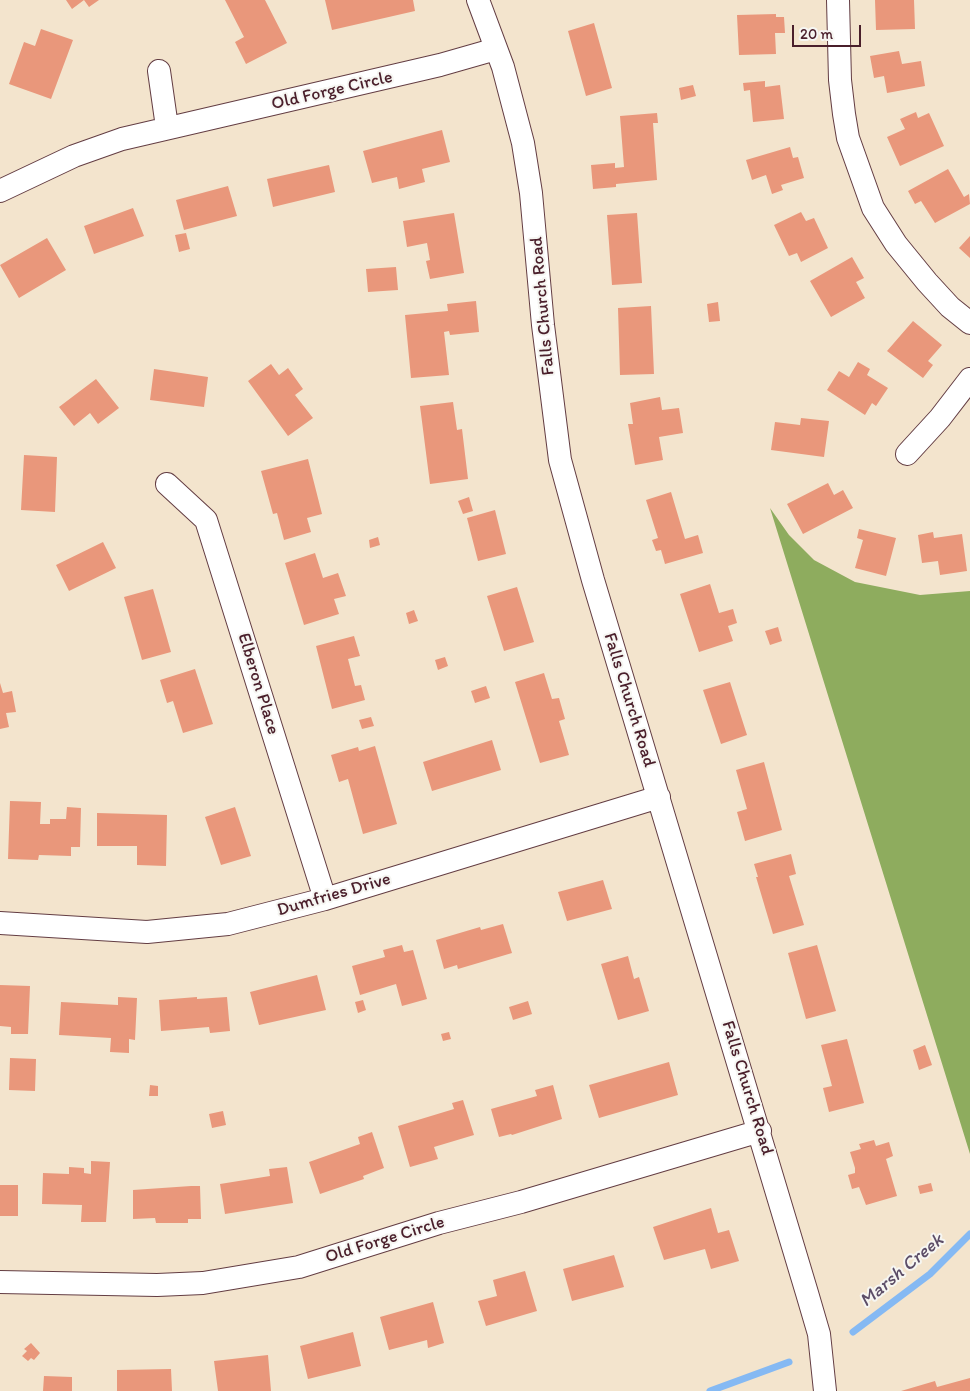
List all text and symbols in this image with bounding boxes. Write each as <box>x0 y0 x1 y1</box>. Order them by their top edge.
scale bar <box>795 15 864 47</box>
text: 20 m <box>800 25 833 43</box>
street label: Old Forge Circle <box>269 67 395 115</box>
street label: Falls Church Road <box>526 236 560 376</box>
street label: Falls Church Road <box>598 630 660 770</box>
street label: Elberon Place <box>232 631 284 737</box>
street label: Dumfries Drive <box>275 869 393 921</box>
street label: Falls Church Road <box>716 1018 778 1158</box>
street label: Old Forge Circle <box>323 1212 447 1268</box>
water label: Marsh Creek <box>855 1229 949 1313</box>

